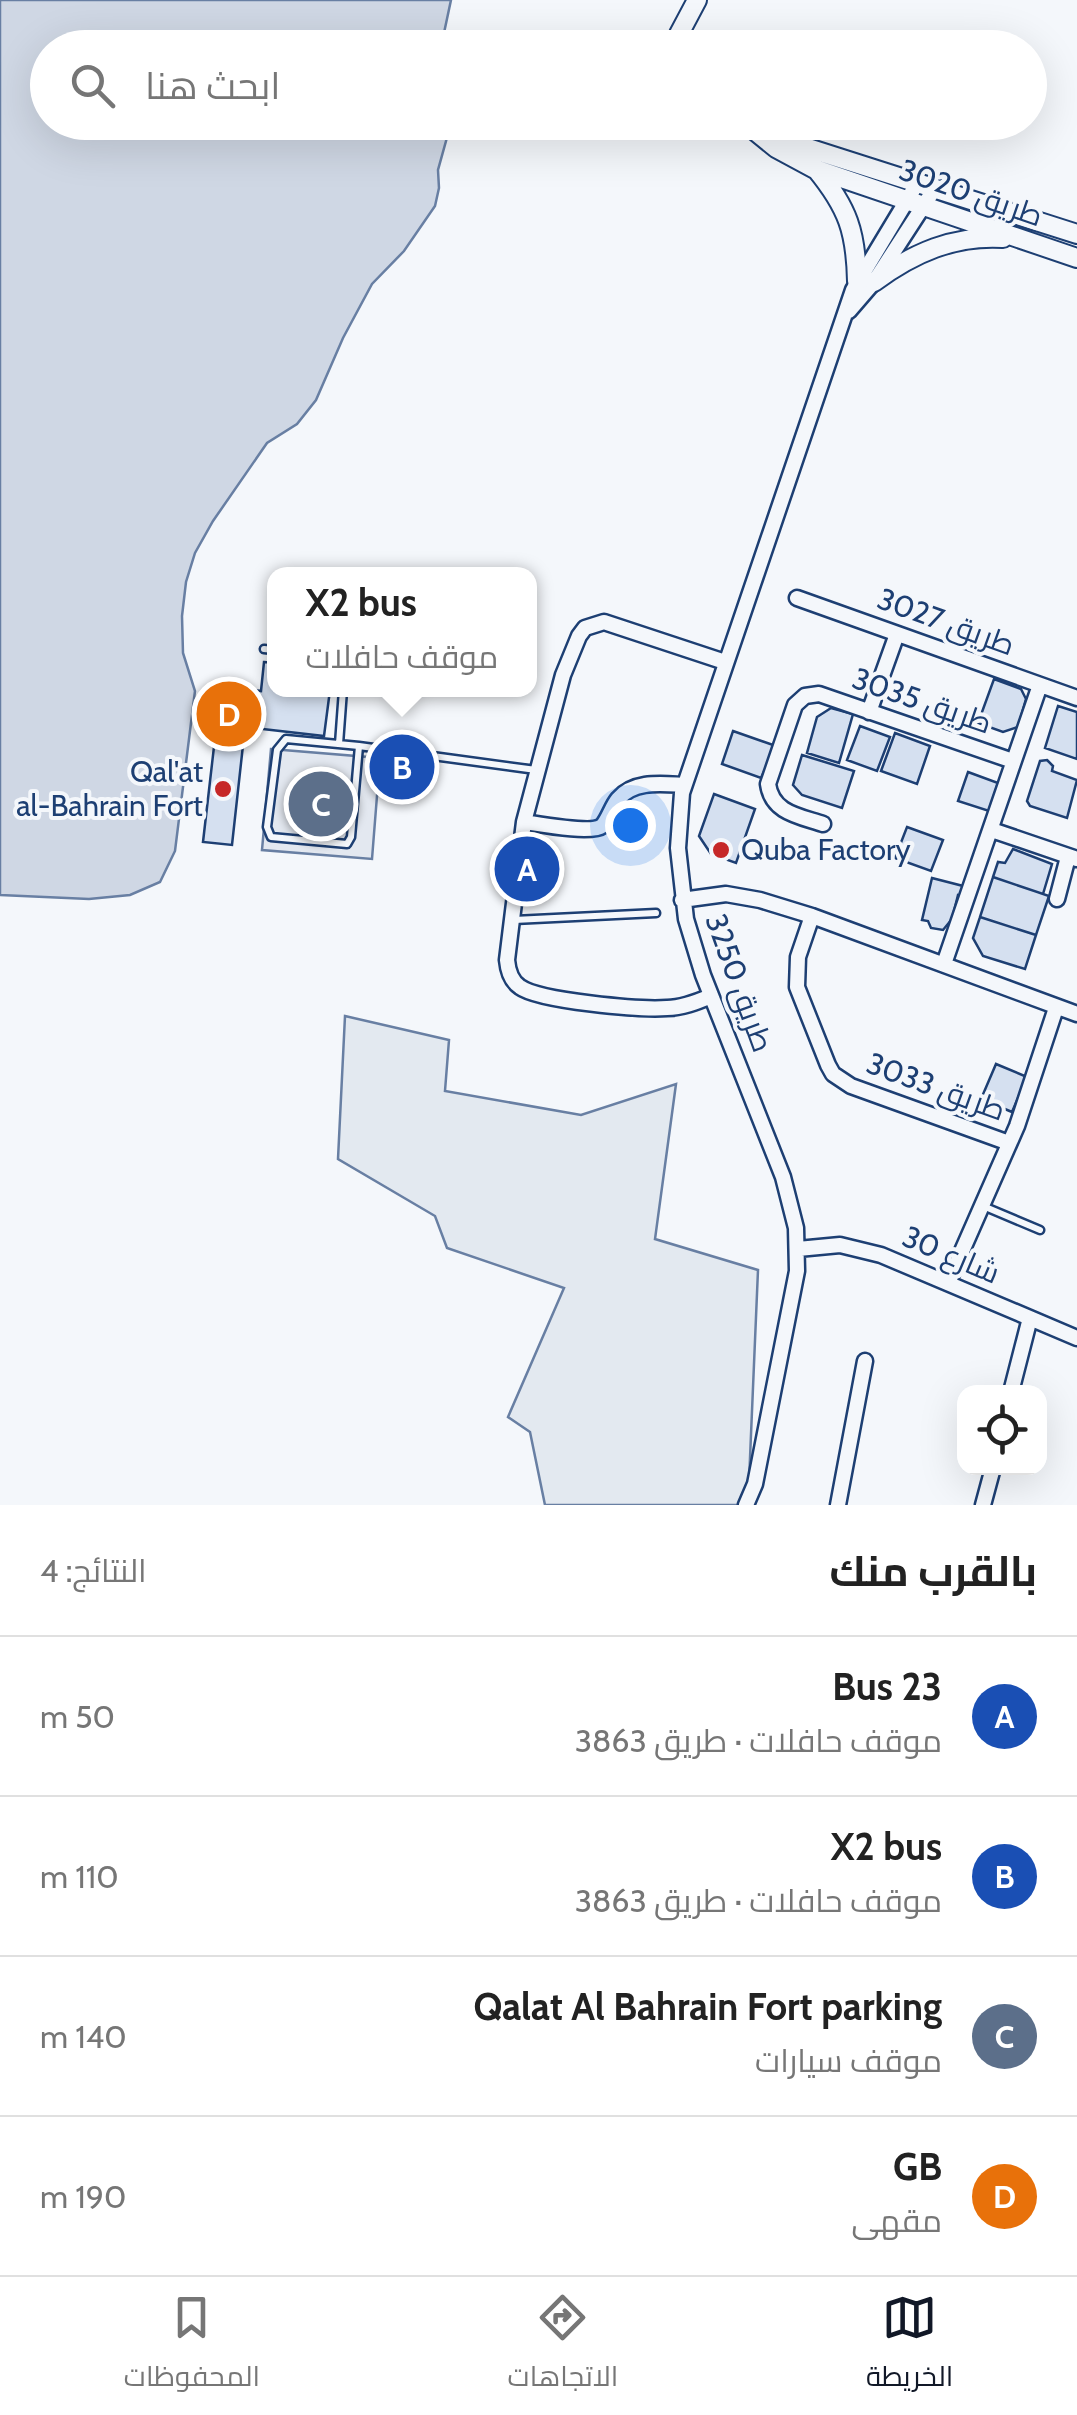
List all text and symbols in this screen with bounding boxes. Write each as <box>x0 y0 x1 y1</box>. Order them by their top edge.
search box <box>30 30 1047 140</box>
icon: search <box>65 58 120 113</box>
text: ابحث هنا <box>145 62 281 109</box>
street label: طريق 3020 <box>895 151 1048 234</box>
popup <box>267 567 537 697</box>
text: X2 bus <box>306 579 417 626</box>
street label: طريق 3027 <box>873 580 1020 663</box>
text: موقف حافلات <box>306 637 498 676</box>
street label: طريق 3035 <box>848 659 997 742</box>
pin: D <box>196 676 262 752</box>
pin: B <box>370 730 434 804</box>
place label: Qal'at al-Bahrain Fort <box>16 753 203 824</box>
pin: C <box>288 766 354 842</box>
marker: Qal'at al-Bahrain Fort <box>212 778 234 800</box>
your location <box>605 800 656 851</box>
place label: Quba Factory <box>741 831 911 868</box>
pin: A <box>494 832 560 906</box>
marker: Quba Factory <box>710 839 732 861</box>
street label: طريق 3250 <box>697 909 782 1057</box>
street label: طريق 3033 <box>862 1044 1011 1129</box>
street label: شارع 30 <box>896 1218 1005 1293</box>
map controls <box>957 1385 1047 1475</box>
button: locate <box>957 1385 1047 1475</box>
text: بالقرب منك <box>829 1545 1037 1597</box>
text: النتائج: 4 <box>40 1551 147 1590</box>
text: Bus 23 <box>832 1663 942 1710</box>
text: 50 m <box>40 1697 115 1736</box>
text: A <box>995 1697 1015 1736</box>
text: موقف حافلات · طريق 3863 <box>575 1721 942 1760</box>
text: X2 bus <box>831 1823 942 1870</box>
text: 110 m <box>40 1857 118 1896</box>
text: B <box>994 1857 1015 1896</box>
text: موقف حافلات · طريق 3863 <box>575 1881 942 1920</box>
text: Qalat Al Bahrain Fort parking <box>474 1983 942 2030</box>
text: 140 m <box>40 2017 127 2056</box>
text: C <box>995 2017 1014 2056</box>
text: موقف سيارات <box>755 2041 942 2080</box>
text: GB <box>893 2143 942 2190</box>
text: 190 m <box>40 2177 126 2216</box>
text: D <box>993 2177 1016 2216</box>
text: مقهى <box>852 2201 942 2240</box>
tab: المحفوظات <box>124 2290 260 2402</box>
tab: الاتجاهات <box>508 2290 618 2402</box>
tab: الخريطة <box>866 2290 953 2402</box>

